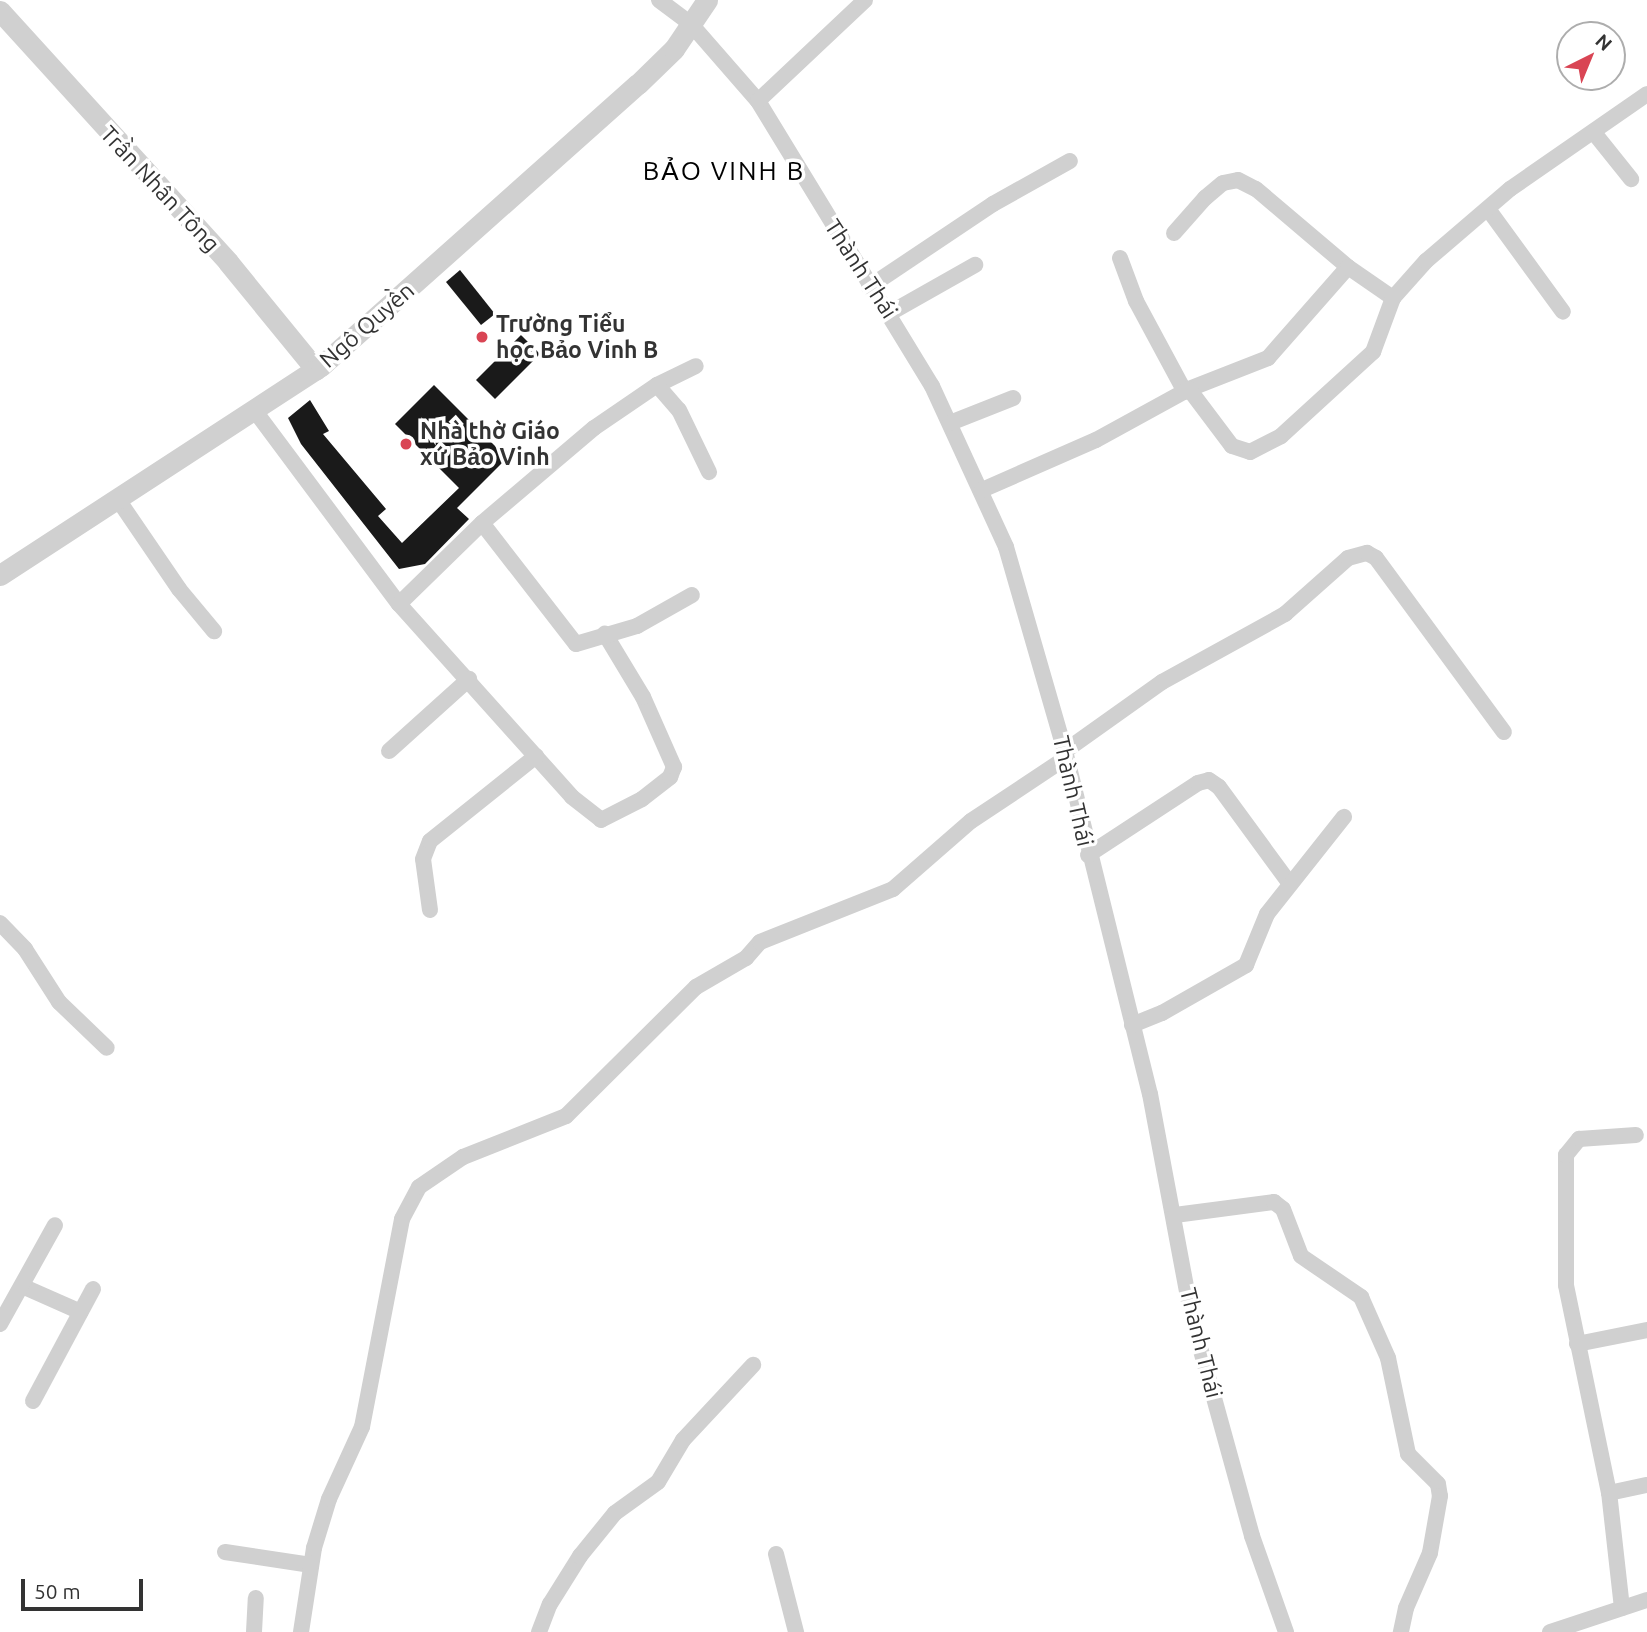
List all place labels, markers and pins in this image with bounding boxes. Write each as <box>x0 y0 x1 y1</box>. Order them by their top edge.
place label: Trường Tiểu học Bảo Vinh B <box>496 310 658 364</box>
marker: Trường Tiểu học Bảo Vinh B <box>474 329 490 345</box>
place label: Nhà thờ Giáo xứ Bảo Vinh <box>420 417 560 471</box>
marker: Nhà thờ Giáo xứ Bảo Vinh <box>398 436 414 452</box>

